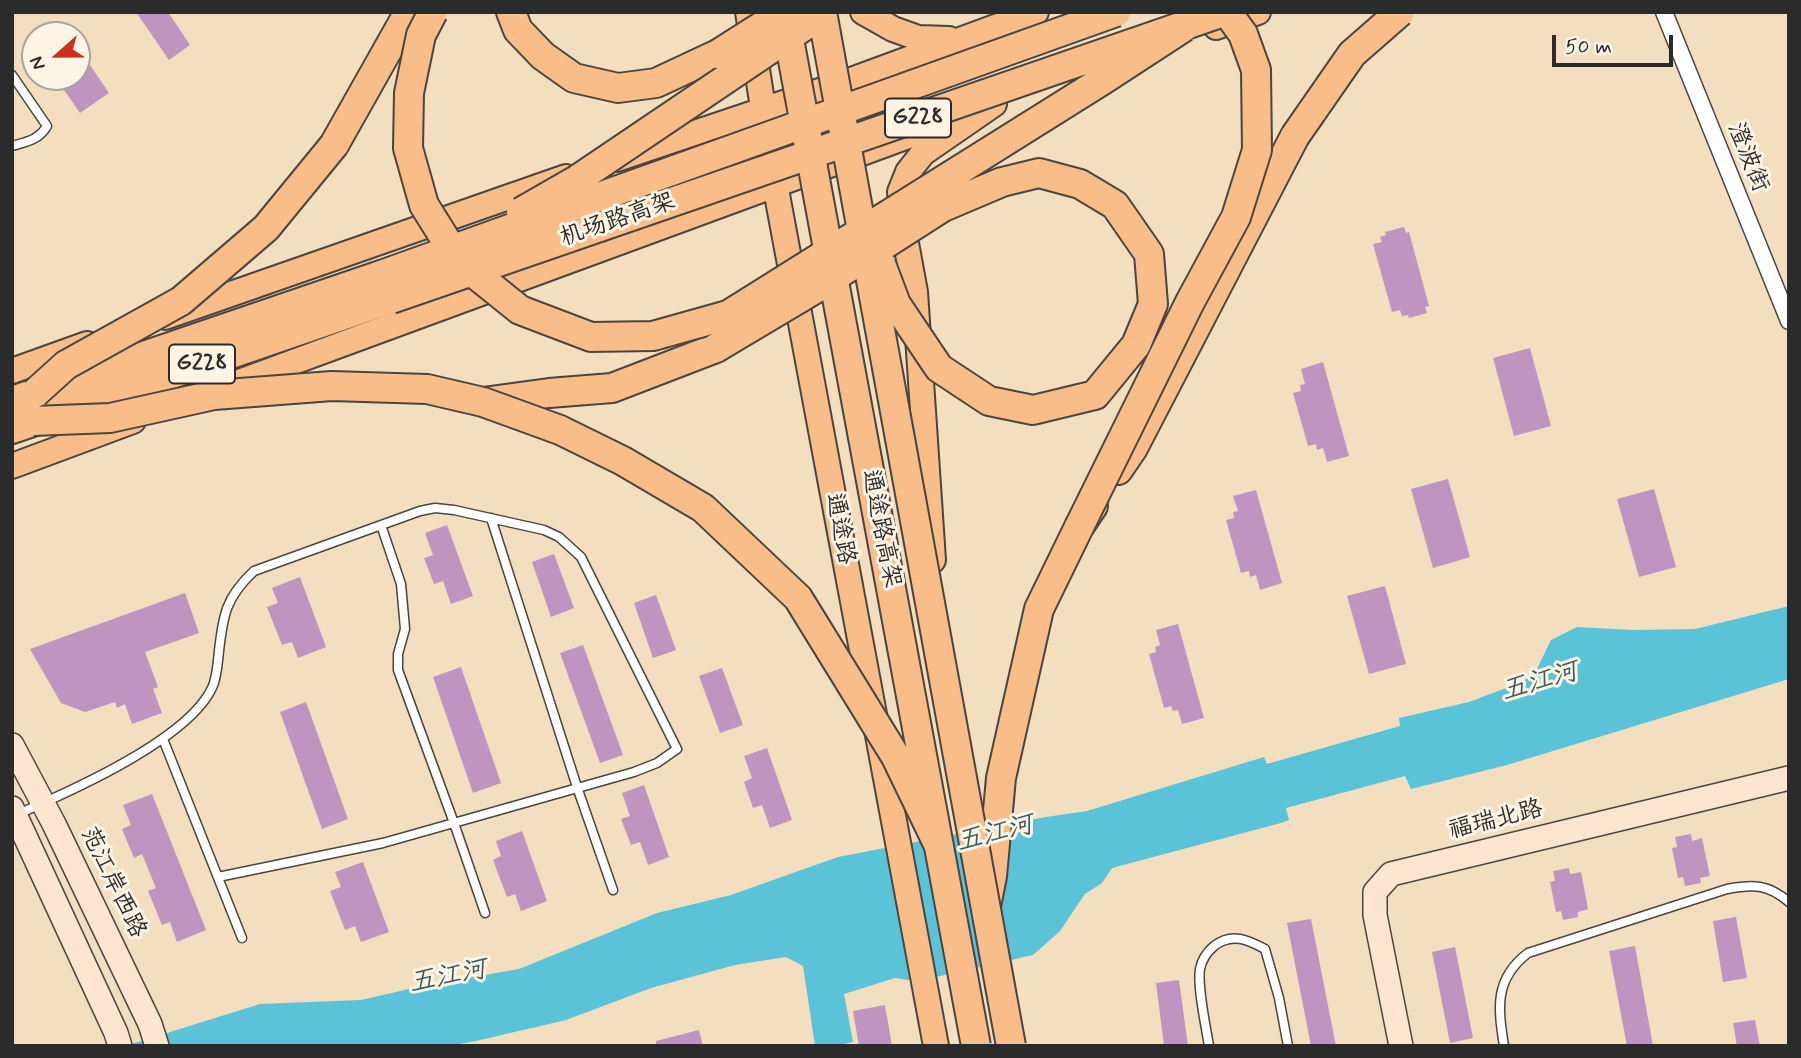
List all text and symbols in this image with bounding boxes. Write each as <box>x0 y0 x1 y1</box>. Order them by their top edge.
north arrow <box>21 21 91 91</box>
scale bar <box>1556 21 1677 65</box>
text: 50 m <box>1565 33 1612 61</box>
text: N <box>24 53 52 73</box>
road number: G228 <box>885 99 951 138</box>
street label: 澄波街 <box>1720 119 1774 197</box>
street label: 机场路高架 <box>557 188 679 254</box>
road number: G228 <box>169 344 235 384</box>
street label: 通途路高架 <box>854 467 906 591</box>
street label: 通途路 <box>818 491 860 567</box>
water label: 五江河 <box>1498 657 1582 709</box>
street label: 福瑞北路 <box>1446 795 1546 847</box>
water label: 五江河 <box>953 810 1037 860</box>
street label: 范江岸西路 <box>73 823 151 943</box>
water label: 五江河 <box>407 955 489 1001</box>

